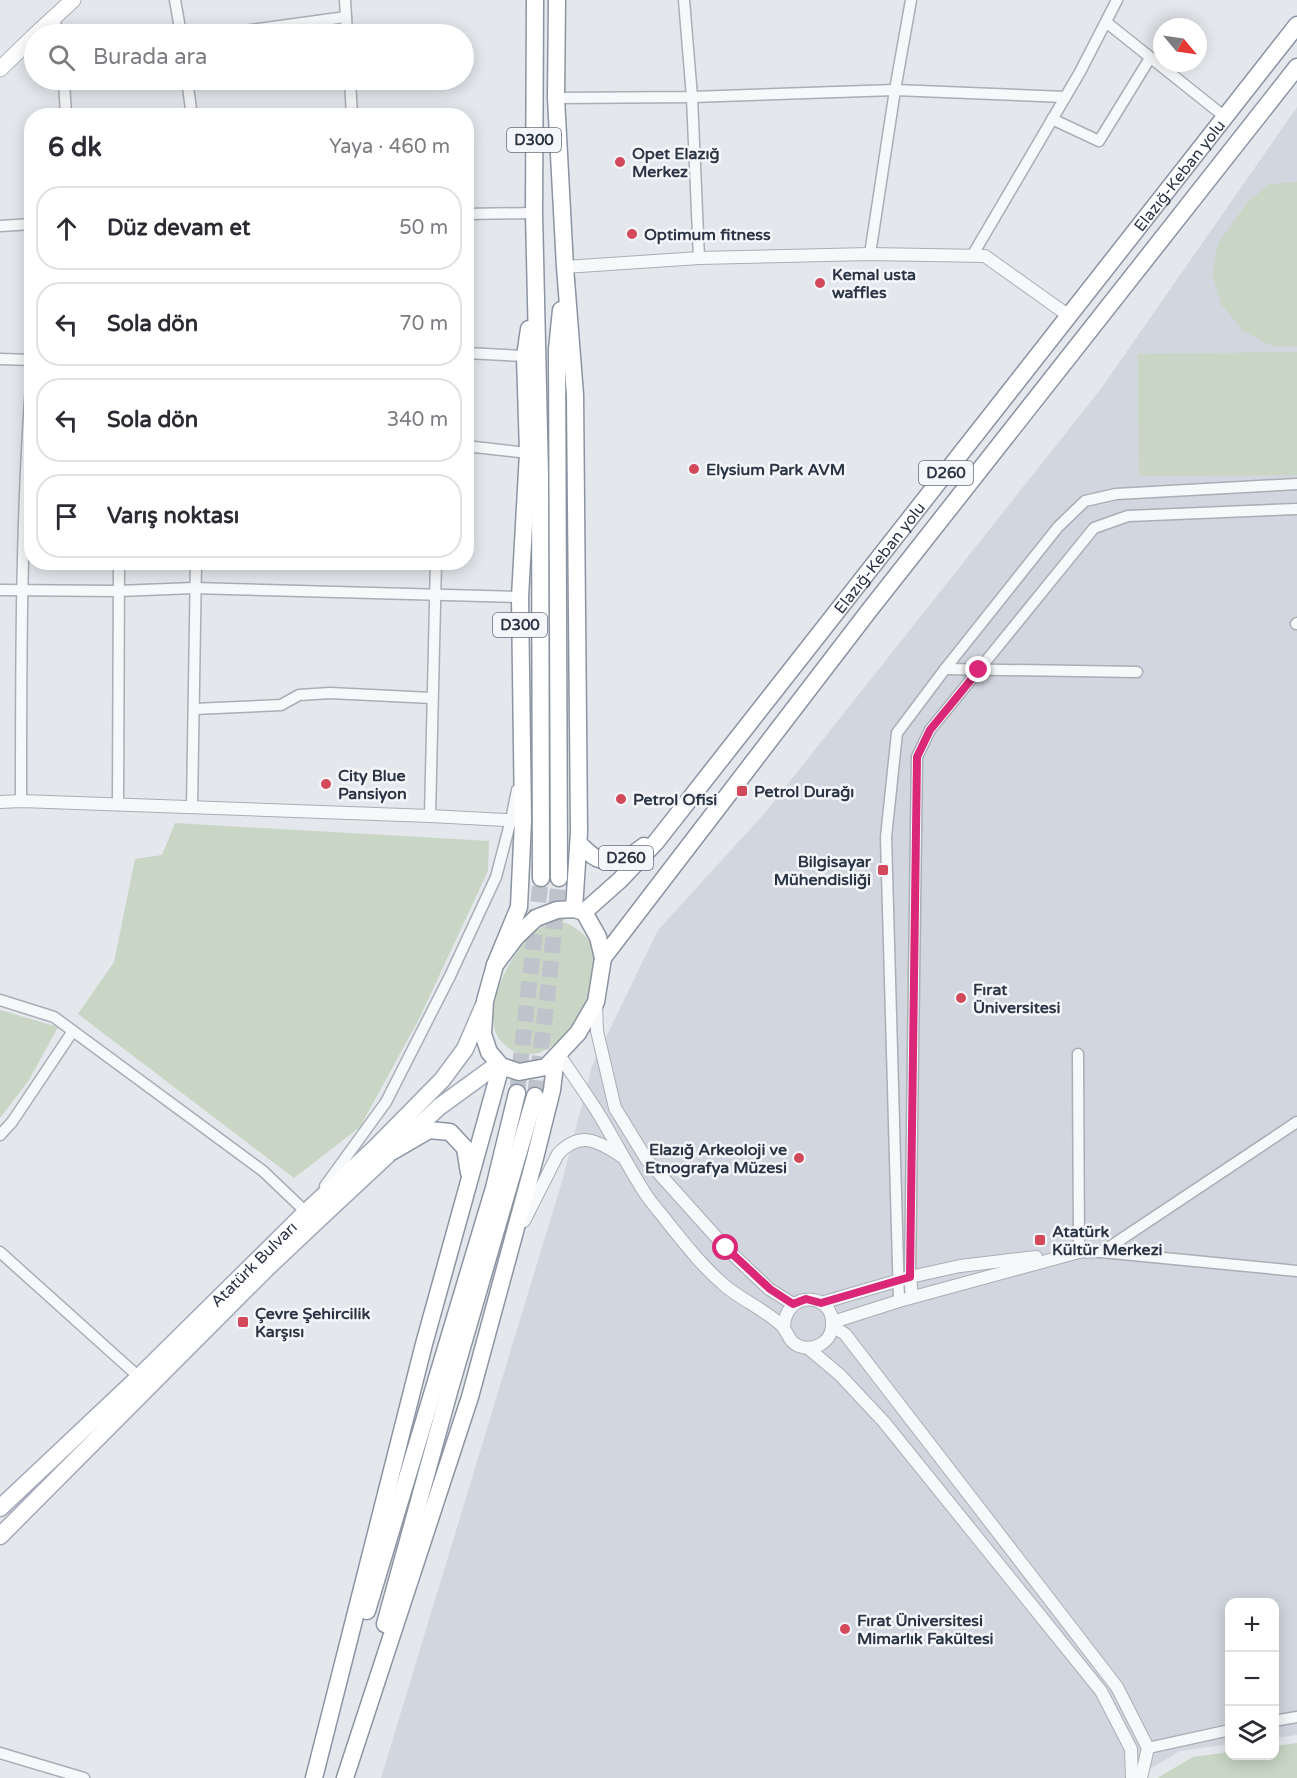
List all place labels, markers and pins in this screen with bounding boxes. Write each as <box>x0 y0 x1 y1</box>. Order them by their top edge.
place label: Opet Elazığ Merkez <box>632 144 720 182</box>
marker: Opet Elazığ Merkez <box>613 155 627 169</box>
place label: Optimum fitness <box>644 225 771 245</box>
marker: Optimum fitness <box>625 227 639 241</box>
place label: Kemal usta waffles <box>832 265 916 303</box>
marker: Kemal usta waffles <box>813 276 827 290</box>
place label: Elysium Park AVM <box>706 460 845 480</box>
marker: Elysium Park AVM <box>687 462 701 476</box>
place label: City Blue Pansiyon <box>338 766 407 804</box>
marker: City Blue Pansiyon <box>319 777 333 791</box>
place label: Petrol Durağı <box>754 782 854 802</box>
marker: Petrol Durağı <box>735 784 749 798</box>
place label: Petrol Ofisi <box>633 790 717 810</box>
marker: Petrol Ofisi <box>614 792 628 806</box>
place label: Bilgisayar Mühendisliği <box>774 852 872 890</box>
marker: Bilgisayar Mühendisliği <box>876 863 890 877</box>
place label: Fırat Üniversitesi <box>973 980 1061 1018</box>
marker: Fırat Üniversitesi <box>954 991 968 1005</box>
place label: Elazığ Arkeoloji ve Etnografya Müzesi <box>645 1140 787 1178</box>
marker: Elazığ Arkeoloji ve Etnografya Müzesi <box>792 1151 806 1165</box>
place label: Atatürk Kültür Merkezi <box>1052 1222 1163 1260</box>
marker: Atatürk Kültür Merkezi <box>1033 1233 1047 1247</box>
place label: Çevre Şehircilik Karşısı <box>255 1304 370 1342</box>
marker: Çevre Şehircilik Karşısı <box>236 1315 250 1329</box>
place label: Fırat Üniversitesi Mimarlık Fakültesi <box>857 1611 994 1649</box>
marker: Fırat Üniversitesi Mimarlık Fakültesi <box>838 1622 852 1636</box>

